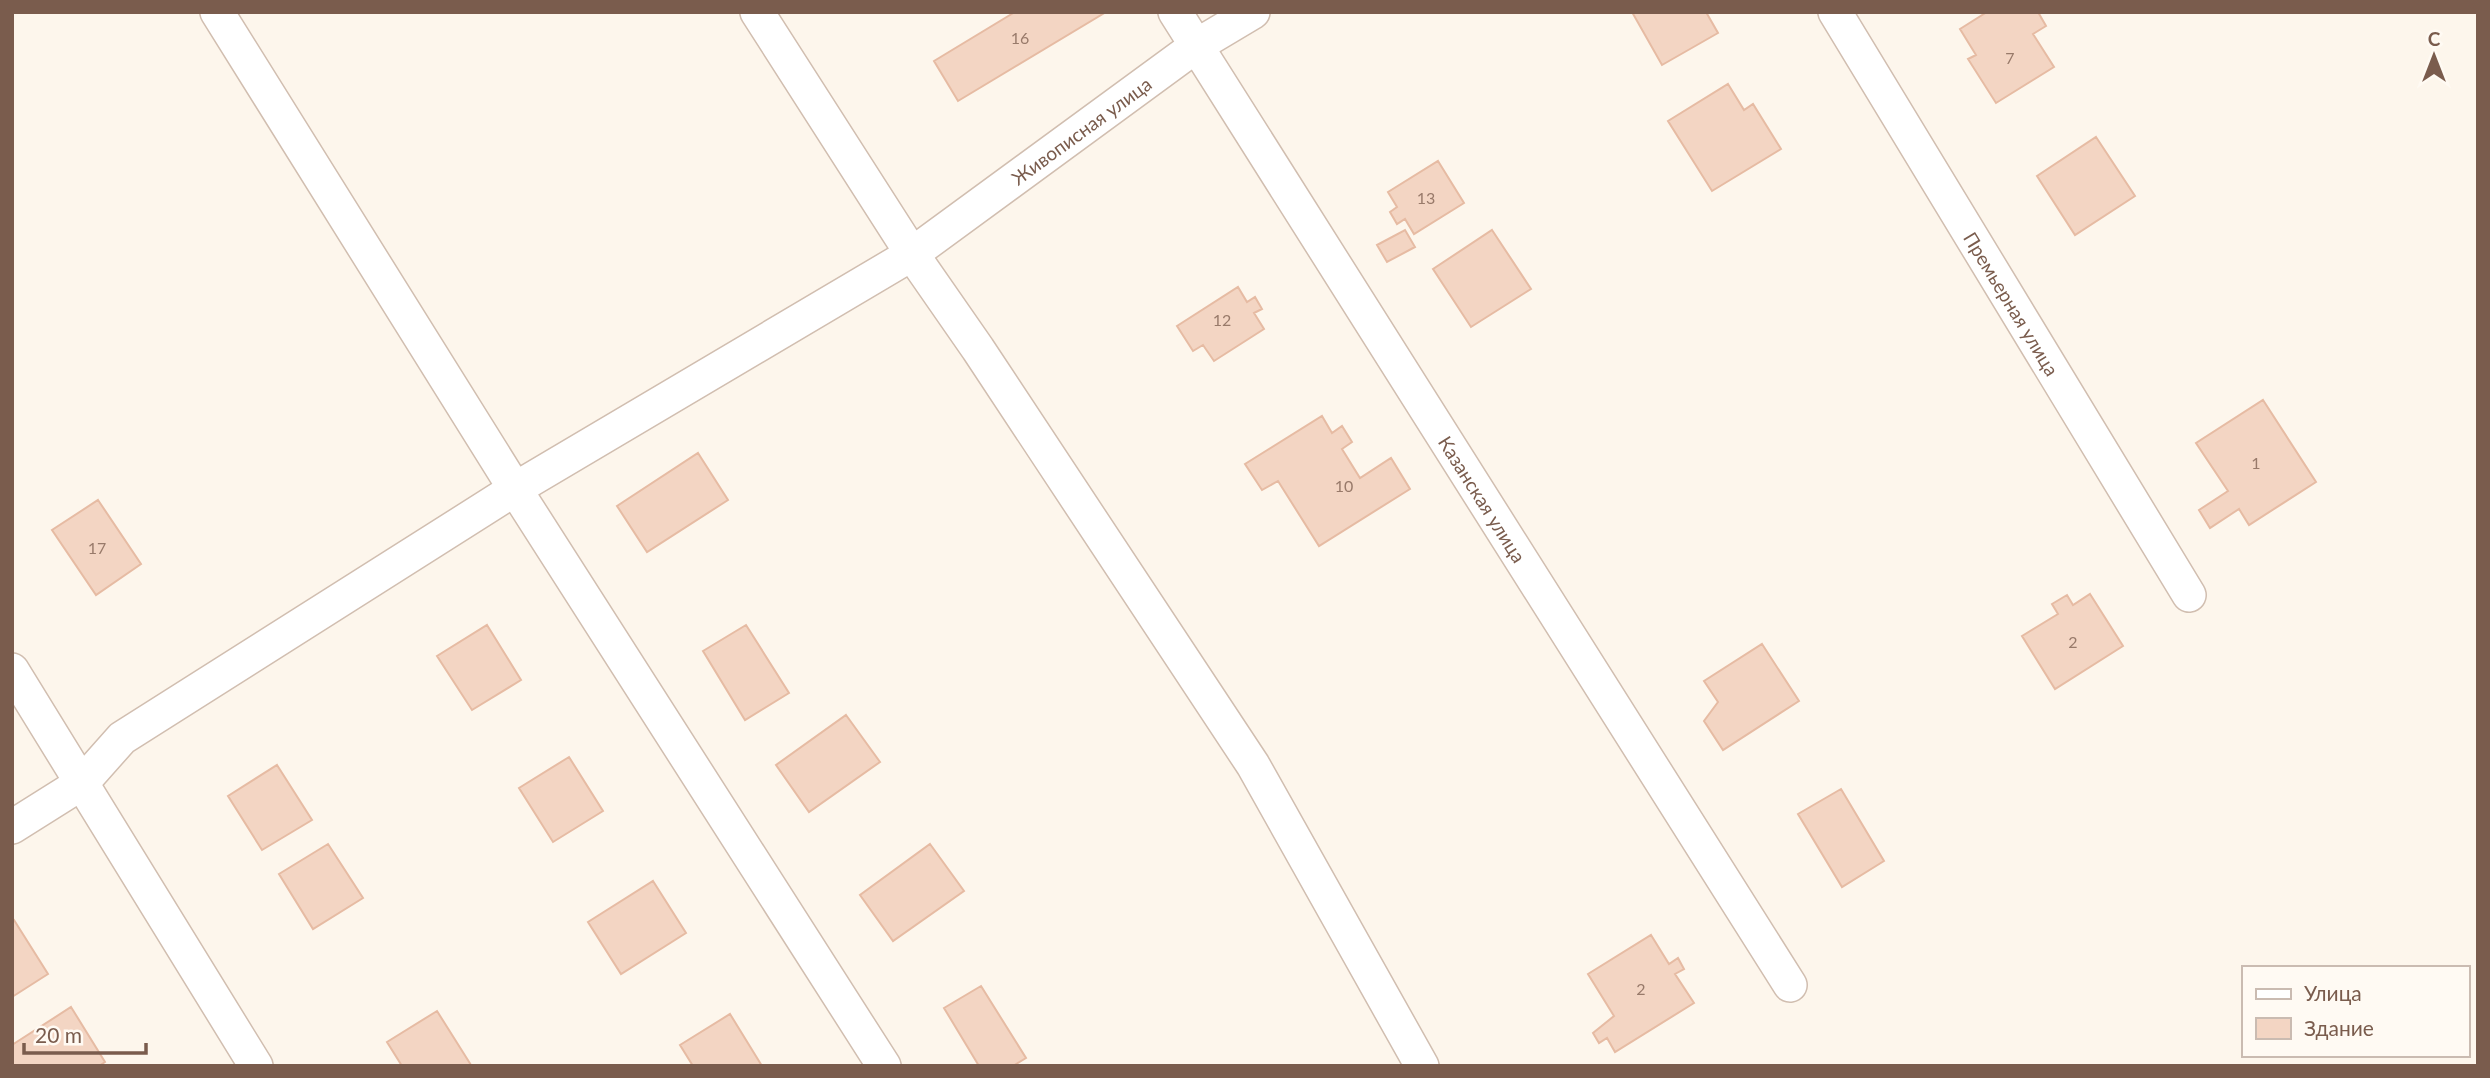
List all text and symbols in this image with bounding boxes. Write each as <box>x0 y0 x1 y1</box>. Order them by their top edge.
north arrow <box>2399 21 2469 91</box>
text: С <box>2428 27 2441 50</box>
house number: 16 <box>1011 28 1029 47</box>
house number: 7 <box>2005 48 2015 67</box>
street label: Живописная улица <box>1007 71 1156 189</box>
house number: 13 <box>1417 188 1435 207</box>
street label: Премьерная улица <box>1960 227 2064 380</box>
house number: 12 <box>1213 310 1231 329</box>
street label: Казанская улица <box>1434 431 1531 566</box>
house number: 1 <box>2251 453 2261 472</box>
house number: 10 <box>1335 476 1353 495</box>
house number: 17 <box>88 538 106 557</box>
house number: 2 <box>2068 632 2078 651</box>
legend <box>2242 966 2469 1057</box>
house number: 2 <box>1636 979 1646 998</box>
text: Улица <box>2304 980 2362 1005</box>
scale bar <box>24 1012 147 1056</box>
text: Здание <box>2304 1015 2374 1040</box>
text: 20 m <box>35 1022 82 1047</box>

